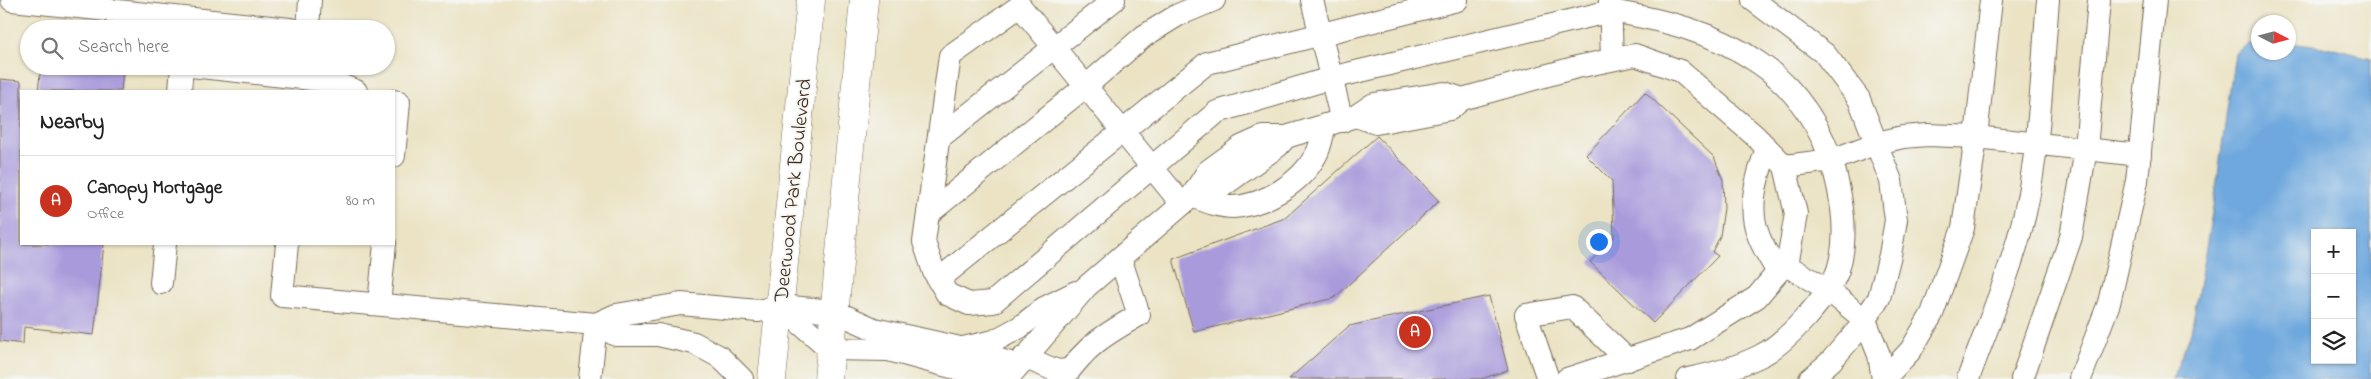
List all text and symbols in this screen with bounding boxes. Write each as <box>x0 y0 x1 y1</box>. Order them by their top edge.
north arrow <box>2251 15 2296 60</box>
search box <box>20 20 395 75</box>
icon: search <box>38 34 66 62</box>
text: Search here <box>78 34 169 61</box>
street label: Deerwood Park Boulevard <box>767 77 821 304</box>
text: Nearby <box>40 108 104 138</box>
text: Canopy Mortgage <box>87 175 222 202</box>
text: A <box>51 189 61 213</box>
text: 80 m <box>346 189 375 213</box>
text: Office <box>87 202 124 226</box>
your location <box>1586 229 1612 255</box>
map controls <box>2311 229 2356 364</box>
button: + <box>2311 229 2356 274</box>
button: − <box>2311 274 2356 319</box>
pin: A <box>1399 313 1431 351</box>
button: layers <box>2311 319 2356 364</box>

